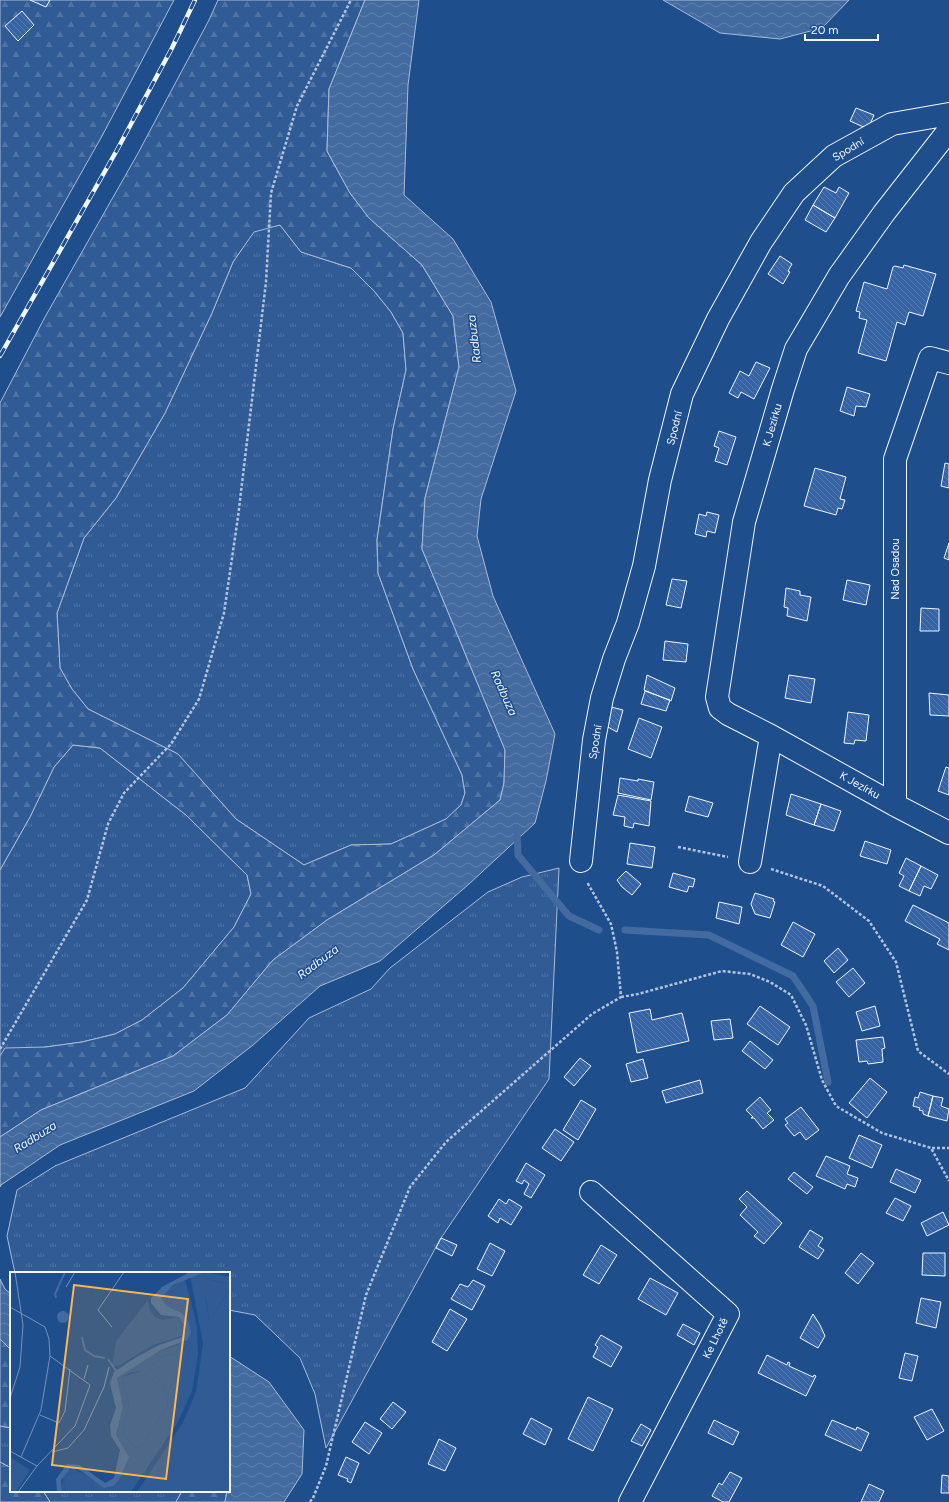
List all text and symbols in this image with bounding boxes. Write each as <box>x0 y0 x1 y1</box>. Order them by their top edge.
scale bar <box>805 16 878 42</box>
text: 20 m <box>811 23 839 37</box>
street label: Spodní <box>830 135 867 164</box>
water label: Radbuza <box>464 314 484 364</box>
street label: K Jezírku <box>760 402 785 448</box>
street label: Spodní <box>664 409 685 447</box>
street label: Nad Osadou <box>889 538 902 600</box>
water label: Radbuza <box>488 668 520 718</box>
street label: Spodní <box>586 723 605 760</box>
street label: K Jezírku <box>837 769 882 802</box>
water label: Radbuza <box>295 942 341 982</box>
water label: Radbuza <box>11 1118 59 1156</box>
inset map <box>10 1272 230 1492</box>
street label: Ke Lhotě <box>700 1316 731 1361</box>

